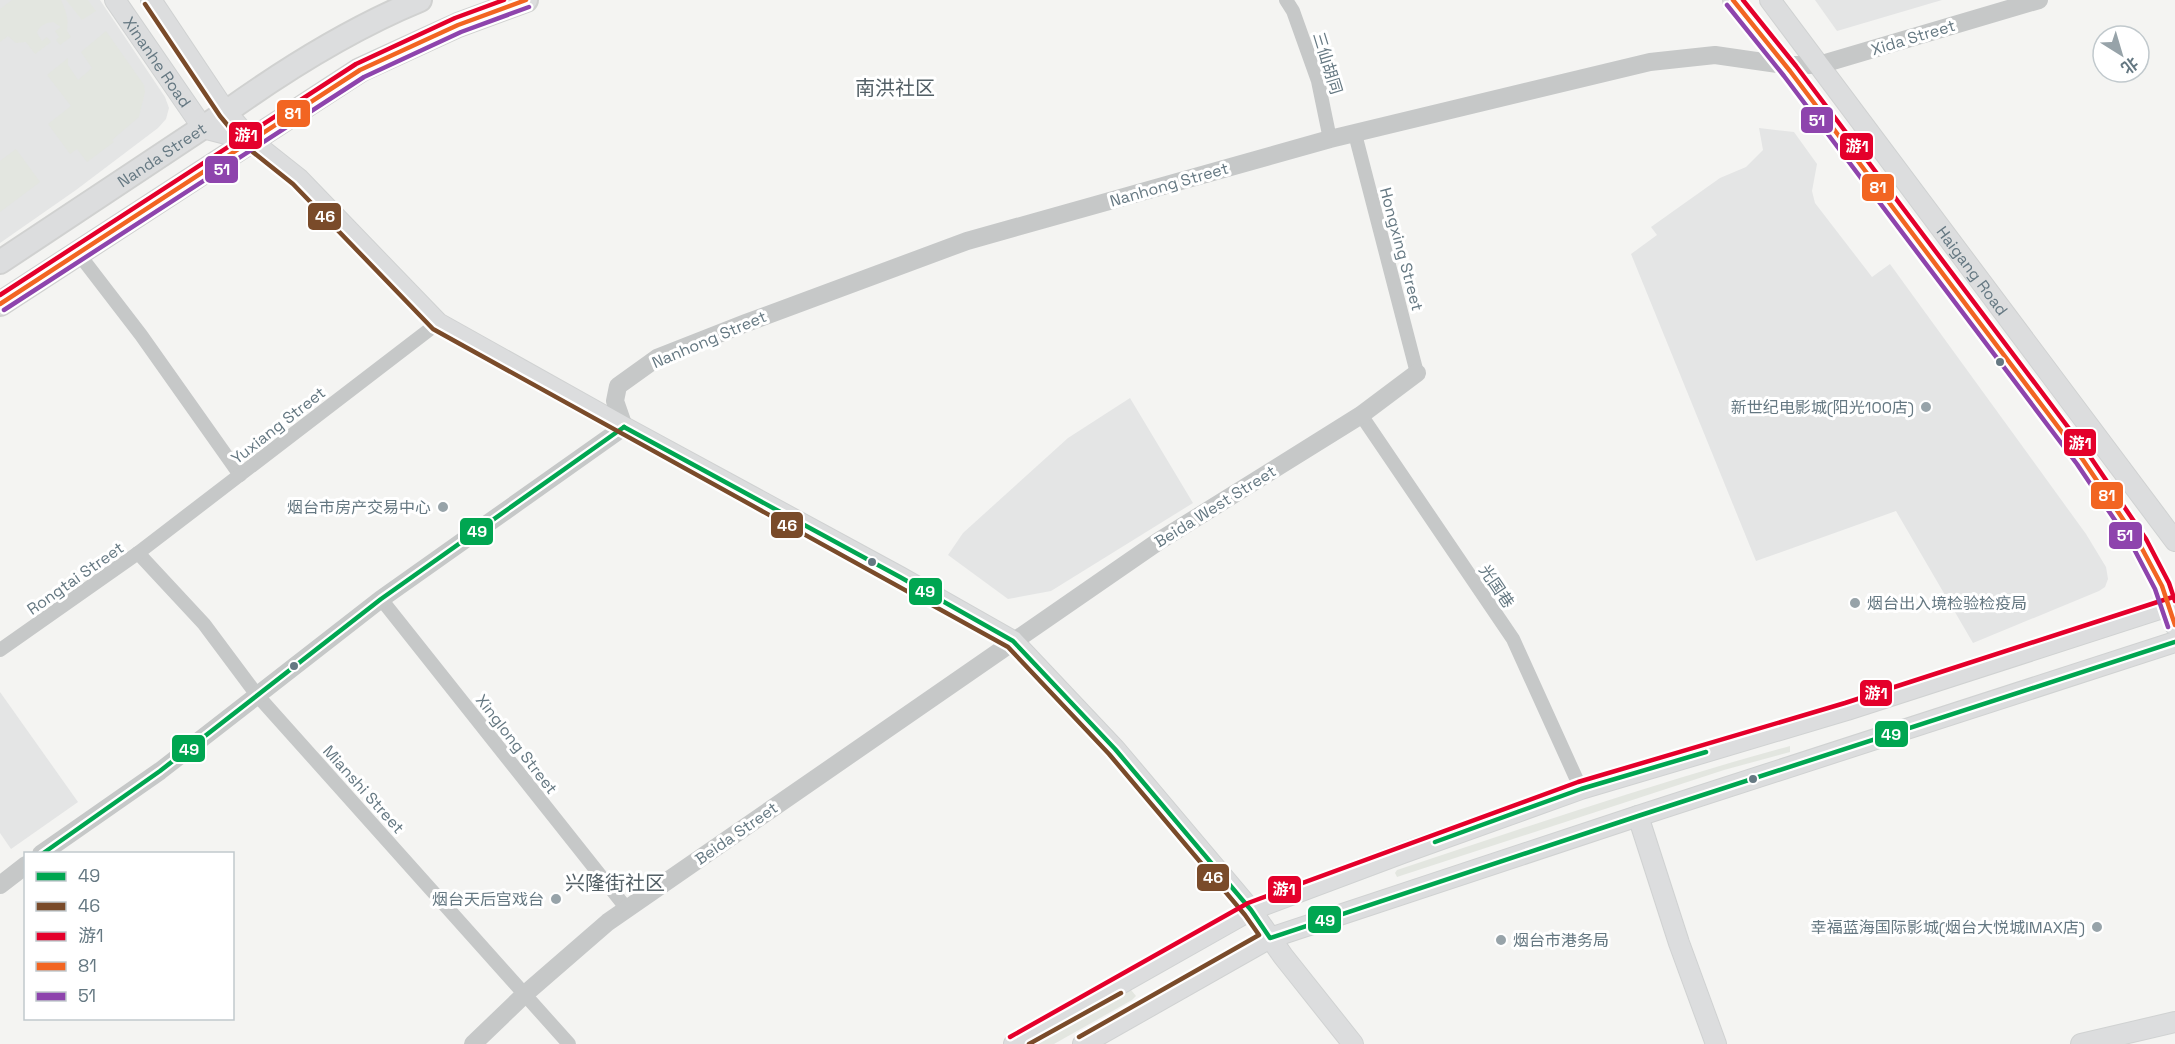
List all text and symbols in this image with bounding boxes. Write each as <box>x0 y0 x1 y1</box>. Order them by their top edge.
street label: Xinanhe Road <box>118 13 196 112</box>
street label: Xida Street <box>1869 15 1958 60</box>
north arrow <box>2091 24 2151 84</box>
street label: 三仙胡同 <box>1308 29 1347 97</box>
text: 北 <box>2117 52 2142 79</box>
district label: 南洪社区 <box>855 75 935 101</box>
line badge: 81 <box>276 99 311 128</box>
text: 81 <box>285 103 301 124</box>
line badge: 51 <box>1800 106 1834 134</box>
text: 51 <box>1809 110 1825 131</box>
street label: Nanda Street <box>114 118 210 192</box>
line badge: 游1 <box>228 121 263 150</box>
text: 游1 <box>234 125 258 146</box>
line badge: 游1 <box>1839 132 1874 161</box>
text: 游1 <box>1845 136 1869 157</box>
line badge: 51 <box>204 155 239 184</box>
street label: Nanhong Street <box>1107 158 1231 211</box>
text: 51 <box>214 159 230 180</box>
line badge: 81 <box>1861 173 1895 202</box>
text: 81 <box>1870 177 1886 198</box>
street label: Hongxing Street <box>1375 185 1428 313</box>
line badge: 46 <box>307 202 342 231</box>
text: 46 <box>315 206 335 227</box>
street label: Haigang Road <box>1932 222 2013 320</box>
street label: Nanhong Street <box>649 306 770 373</box>
unlabelled marker <box>1994 356 2006 368</box>
street label: Yuxiang Street <box>227 382 330 469</box>
place label: 新世纪电影城(阳光100店) <box>1731 397 1914 418</box>
marker: 新世纪电影城(阳光100店) <box>1919 400 1933 414</box>
line badge: 游1 <box>2063 428 2097 457</box>
text: 游1 <box>2068 433 2092 454</box>
street label: Beida West Street <box>1151 461 1280 552</box>
line badge: 81 <box>2090 481 2124 510</box>
text: 81 <box>2099 485 2115 506</box>
place label: 烟台市房产交易中心 <box>287 497 431 518</box>
marker: 烟台市房产交易中心 <box>436 500 450 514</box>
line badge: 46 <box>770 511 804 539</box>
text: 46 <box>777 515 797 536</box>
line badge: 49 <box>459 517 494 546</box>
text: 49 <box>467 521 487 542</box>
line badge: 51 <box>2108 521 2143 550</box>
text: 51 <box>2117 525 2133 546</box>
street label: Rongtai Street <box>23 537 128 620</box>
unlabelled marker <box>866 556 878 568</box>
street label: 光国巷 <box>1474 561 1519 612</box>
line badge: 49 <box>908 577 943 606</box>
text: 49 <box>915 581 935 602</box>
place label: 烟台出入境检验检疫局 <box>1867 593 2027 614</box>
marker: 烟台出入境检验检疫局 <box>1848 596 1862 610</box>
unlabelled marker <box>288 660 300 672</box>
line badge: 游1 <box>1859 679 1893 707</box>
text: 游1 <box>1864 683 1888 704</box>
street label: Xinglong Street <box>471 690 562 798</box>
line badge: 49 <box>1874 720 1909 748</box>
text: 49 <box>1881 724 1901 745</box>
line badge: 49 <box>171 734 206 763</box>
text: 49 <box>179 739 199 760</box>
street label: Mianshi Street <box>318 741 409 838</box>
unlabelled marker <box>1747 773 1759 785</box>
street label: Beida Street <box>691 797 782 870</box>
legend <box>24 852 234 1020</box>
line badge: 46 <box>1196 863 1230 892</box>
text: 49 <box>78 864 100 887</box>
text: 46 <box>1203 867 1223 888</box>
district label: 兴隆街社区 <box>565 870 665 896</box>
line badge: 游1 <box>1267 875 1302 904</box>
text: 游1 <box>1272 879 1296 900</box>
place label: 烟台天后宫戏台 <box>432 889 544 910</box>
marker: 烟台天后宫戏台 <box>549 892 563 906</box>
text: 46 <box>78 894 100 917</box>
line badge: 49 <box>1307 905 1342 934</box>
text: 49 <box>1315 910 1335 931</box>
place label: 幸福蓝海国际影城(烟台大悦城IMAX店) <box>1811 917 2085 938</box>
marker: 幸福蓝海国际影城(烟台大悦城IMAX店) <box>2090 920 2104 934</box>
text: 游1 <box>78 924 104 947</box>
place label: 烟台市港务局 <box>1513 930 1609 951</box>
marker: 烟台市港务局 <box>1494 933 1508 947</box>
text: 81 <box>78 954 97 977</box>
text: 51 <box>78 984 96 1007</box>

